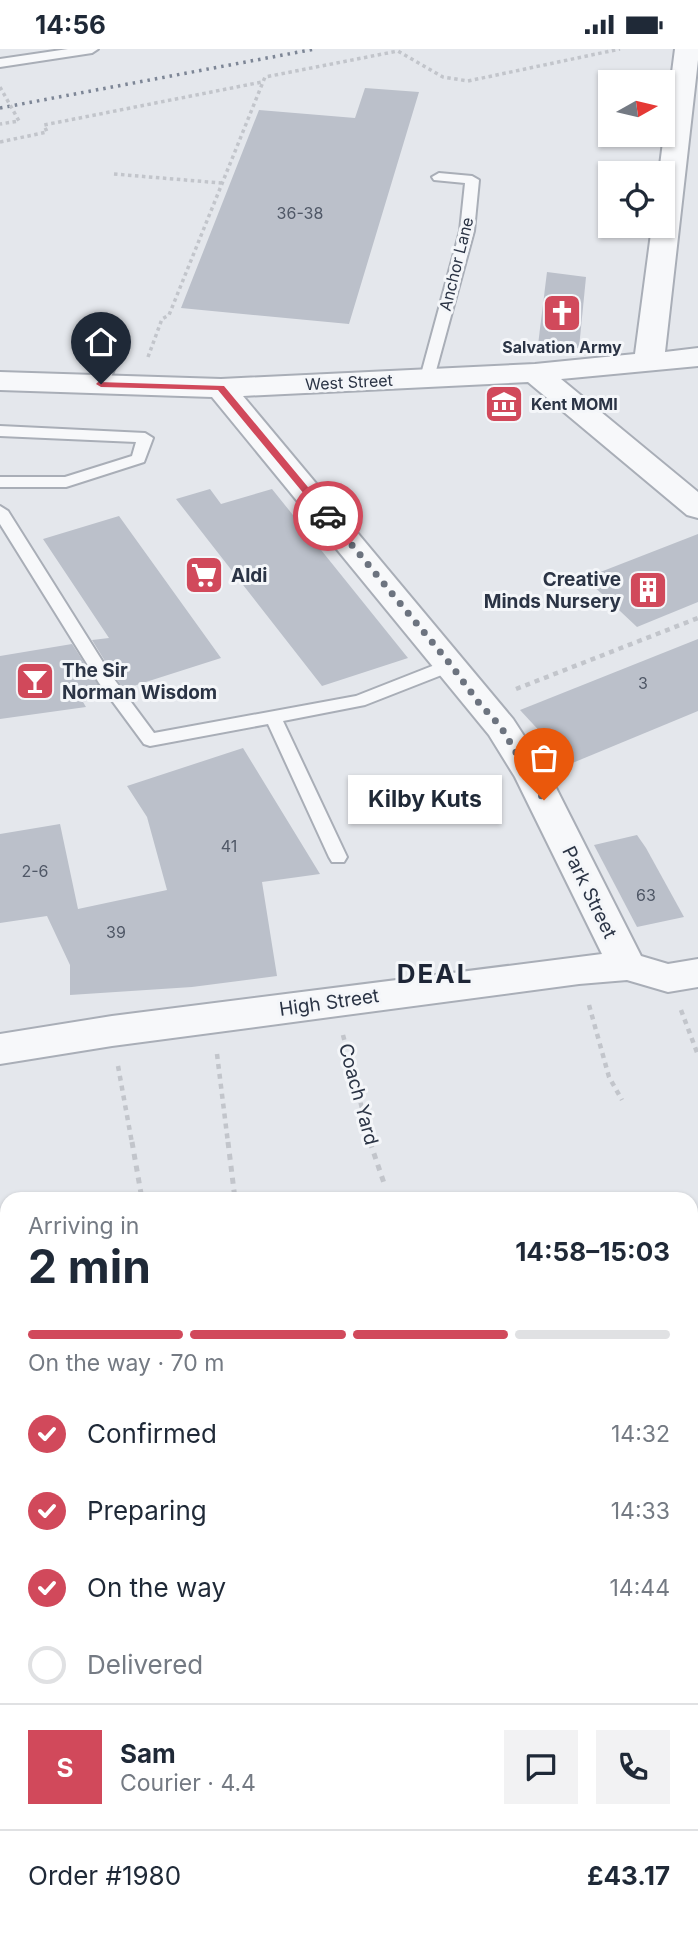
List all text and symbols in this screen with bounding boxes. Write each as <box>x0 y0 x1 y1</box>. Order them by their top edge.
text: 14:56 <box>35 9 106 40</box>
north arrow <box>598 70 676 147</box>
map controls <box>598 70 675 238</box>
button: locate <box>598 161 675 238</box>
house number: 36-38 <box>277 203 323 223</box>
street label: Anchor Lane <box>435 215 477 313</box>
church icon: Salvation Army <box>541 292 583 334</box>
pin <box>71 312 131 384</box>
icon: home <box>82 323 120 361</box>
place label: Salvation Army <box>502 337 622 357</box>
street label: West Street <box>305 370 393 394</box>
museum icon: Kent MOMI <box>483 383 525 425</box>
place label: Kent MOMI <box>531 394 618 414</box>
courier <box>293 481 363 551</box>
icon: car <box>309 497 347 535</box>
supermarket icon: Aldi <box>183 554 225 596</box>
place label: Aldi <box>231 564 267 587</box>
place label: Creative Minds Nursery <box>484 568 622 613</box>
building icon: Creative Minds Nursery <box>627 569 669 611</box>
place label: The Sir Norman Wisdom <box>62 659 217 704</box>
bar icon: The Sir Norman Wisdom <box>14 660 56 702</box>
house number: 3 <box>638 673 648 693</box>
pin <box>514 728 574 800</box>
icon: bag <box>525 739 563 777</box>
callout: Kilby Kuts <box>348 775 502 825</box>
text: Kilby Kuts <box>368 785 482 813</box>
house number: 41 <box>221 836 237 856</box>
street label: Park Street <box>557 842 622 942</box>
house number: 2-6 <box>21 861 49 881</box>
house number: 63 <box>636 885 656 905</box>
house number: 39 <box>106 922 126 942</box>
district label: DEAL <box>397 958 473 989</box>
street label: High Street <box>278 984 380 1021</box>
street label: Coach Yard <box>334 1041 383 1147</box>
text: Arriving in <box>28 1212 139 1240</box>
text: 14:58–15:03 <box>515 1236 670 1267</box>
text: 2 min <box>28 1238 151 1294</box>
text: On the way · 70 m <box>28 1349 224 1377</box>
icon: check <box>28 1415 66 1453</box>
text: Confirmed <box>87 1418 217 1449</box>
text: 14:32 <box>611 1420 670 1448</box>
icon: check <box>28 1492 66 1530</box>
text: Preparing <box>87 1495 207 1526</box>
text: 14:33 <box>611 1497 670 1525</box>
icon: check <box>28 1569 66 1607</box>
text: On the way <box>87 1572 226 1603</box>
text: 14:44 <box>609 1574 670 1602</box>
text: Delivered <box>87 1649 203 1680</box>
button: chat <box>504 1730 578 1804</box>
button: phone <box>596 1730 670 1804</box>
text: Sam <box>120 1738 176 1769</box>
text: S <box>56 1752 74 1783</box>
text: Courier · 4.4 <box>120 1769 256 1797</box>
text: Order #1980 <box>28 1860 181 1891</box>
text: £43.17 <box>587 1860 670 1891</box>

